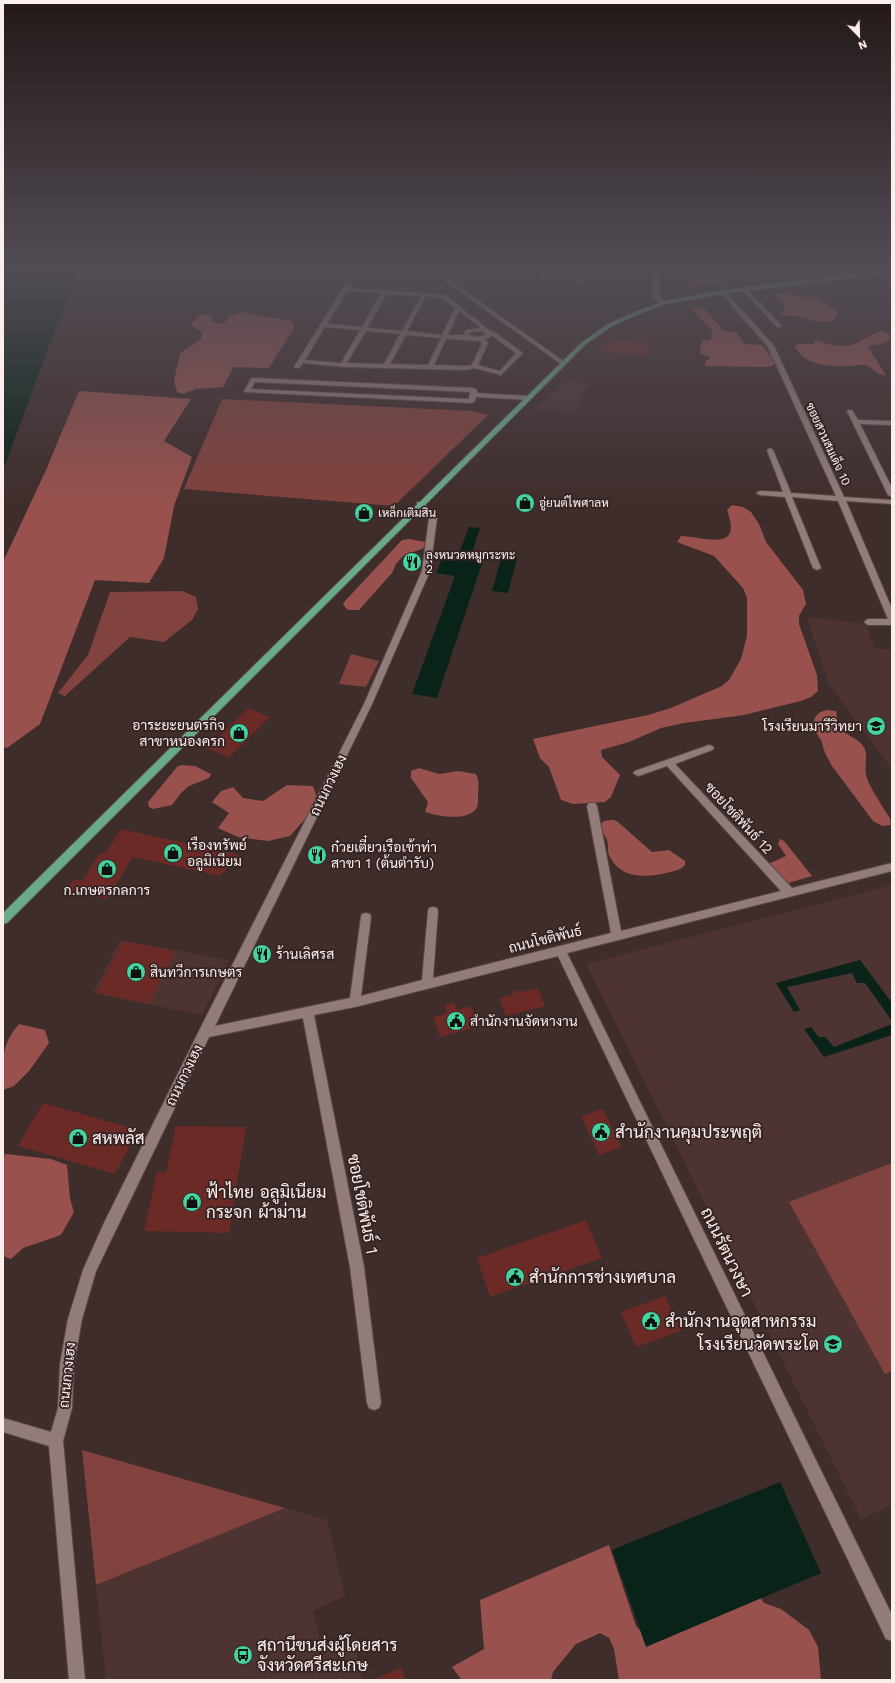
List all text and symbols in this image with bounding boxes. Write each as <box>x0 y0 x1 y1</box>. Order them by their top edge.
north arrow <box>839 16 879 56</box>
text: N <box>856 37 869 52</box>
street label: ซอยสวนสมเด็จ 10 <box>803 399 855 488</box>
shop icon: อู่ยนต์ไพศาลห <box>514 492 536 514</box>
place label: อู่ยนต์ไพศาลห <box>539 495 609 511</box>
shop icon: เหล็กเติมสิน <box>353 502 375 524</box>
place label: เหล็กเติมสิน <box>378 504 437 520</box>
place label: ลุงหนวดหมูกระทะ 2 <box>426 548 515 576</box>
restaurant icon: ลุงหนวดหมูกระทะ 2 <box>401 551 423 573</box>
school or university icon: โรงเรียนมารีวิทยา <box>865 715 887 737</box>
place label: อาระยะยนตรกิจ สาขาหนองครก <box>132 717 225 749</box>
place label: โรงเรียนมารีวิทยา <box>761 717 862 734</box>
shop icon: อาระยะยนตรกิจ สาขาหนองครก <box>228 722 250 744</box>
street label: ถนนกวงเฮง <box>306 752 350 818</box>
street label: ซอยโชติพันธ์ 12 <box>702 778 777 857</box>
place label: ก๋วยเตี๋ยวเรือเข้าท่า สาขา 1 (ต้นตำรับ) <box>331 835 437 871</box>
place label: เรืองทรัพย์ อลูมิเนียม <box>187 836 247 871</box>
shop icon: เรืองทรัพย์ อลูมิเนียม <box>162 842 184 864</box>
restaurant icon: ก๋วยเตี๋ยวเรือเข้าท่า สาขา 1 (ต้นตำรับ) <box>306 844 328 866</box>
shop icon: ก.เกษตรกลการ <box>96 858 118 880</box>
place label: ก.เกษตรกลการ <box>64 882 151 898</box>
street label: ถนนโชติพันธ์ <box>507 921 584 956</box>
restaurant icon: ร้านเลิศรส <box>251 943 273 965</box>
place label: ร้านเลิศรส <box>276 945 334 962</box>
shop icon: สินทวีการเกษตร <box>125 961 147 983</box>
place label: สินทวีการเกษตร <box>150 963 242 980</box>
public building icon: สำนักงานจัดหางาน <box>445 1010 467 1032</box>
place label: สำนักงานจัดหางาน <box>470 1013 578 1029</box>
street label: ถนนกวงเฮง <box>162 1042 206 1108</box>
public building icon: สำนักงานคุมประพฤติ <box>590 1121 612 1143</box>
place label: สำนักงานคุมประพฤติ <box>615 1122 762 1144</box>
shop icon: สหพลัส <box>67 1127 89 1149</box>
place label: สหพลัส <box>92 1128 145 1148</box>
street label: ซอยโชติพันธ์ 1 <box>343 1152 384 1256</box>
place label: ฟ้าไทย อลูมิเนียม กระจก ผ้าม่าน <box>206 1181 326 1222</box>
shop icon: ฟ้าไทย อลูมิเนียม กระจก ผ้าม่าน <box>181 1191 203 1213</box>
street label: ถนนรัตนวงษา <box>697 1204 757 1300</box>
public building icon: สำนักการช่างเทศบาล <box>504 1266 526 1288</box>
place label: สำนักการช่างเทศบาล <box>529 1267 676 1287</box>
public building icon: สำนักงานอุตสาหกรรม <box>640 1310 662 1332</box>
place label: สำนักงานอุตสาหกรรม <box>665 1311 816 1333</box>
place label: โรงเรียนวัดพระโต <box>696 1333 819 1354</box>
school or university icon: โรงเรียนวัดพระโต <box>822 1333 844 1355</box>
street label: ถนนกวงเฮง <box>56 1341 78 1409</box>
place label: สถานีขนส่งผู้โดยสาร จังหวัดศรีสะเกษ <box>257 1634 397 1675</box>
bus stop icon: สถานีขนส่งผู้โดยสาร จังหวัดศรีสะเกษ <box>232 1644 254 1666</box>

